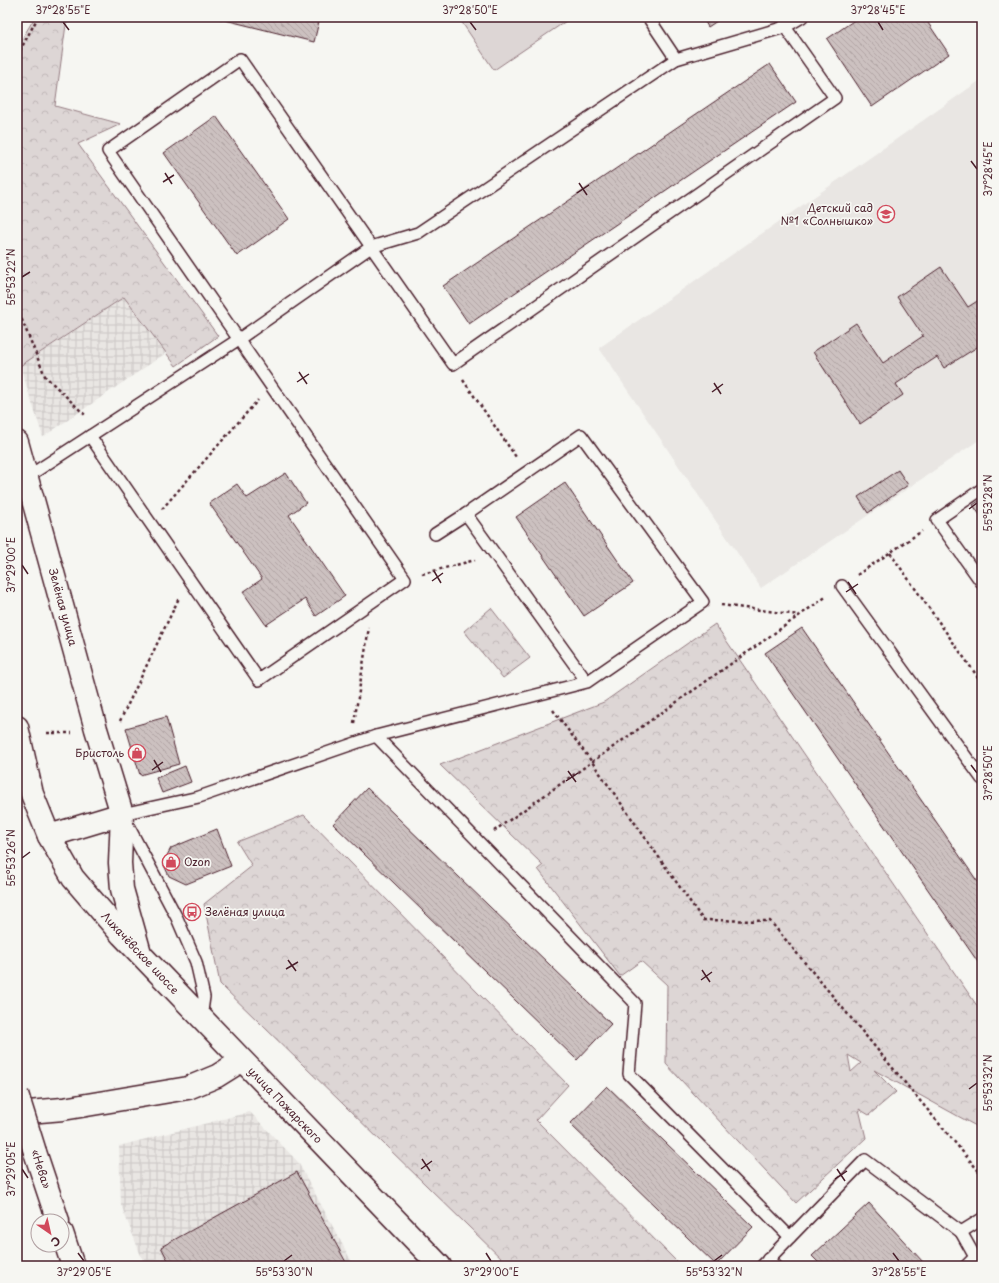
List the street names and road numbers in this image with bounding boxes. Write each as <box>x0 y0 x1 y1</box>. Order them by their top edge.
street label: Зелёная улица <box>45 566 82 648</box>
street label: Лихачёвское шоссе <box>98 908 183 998</box>
street label: улица Пожарского <box>244 1062 327 1147</box>
street label: «Нева» <box>27 1147 56 1191</box>

